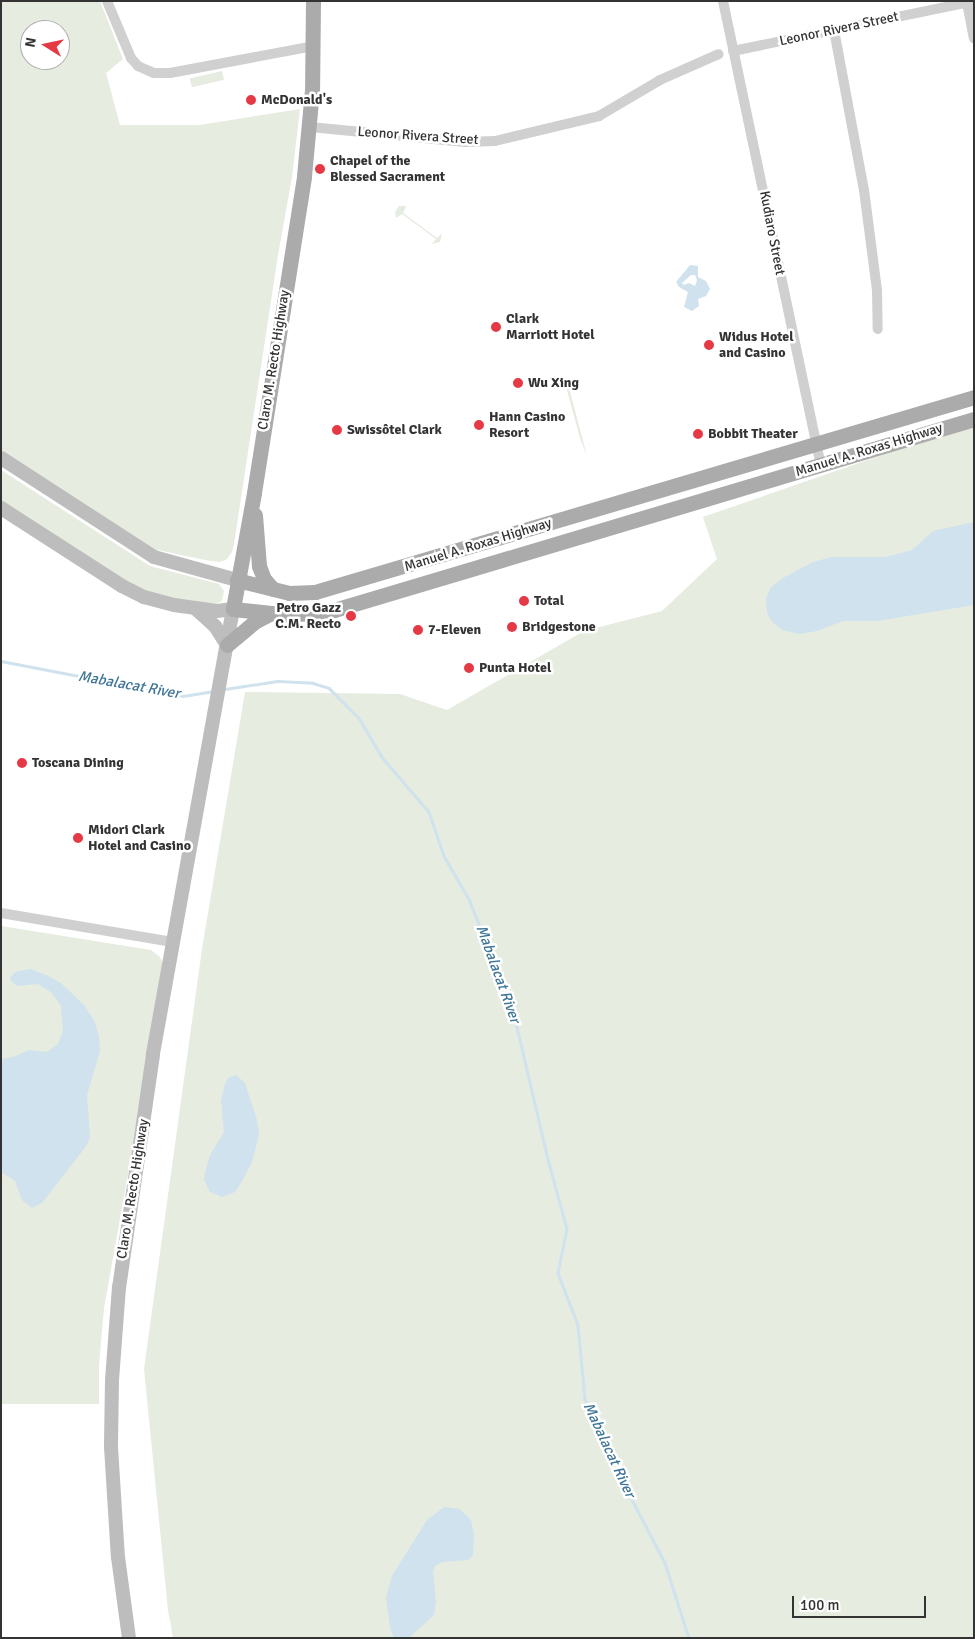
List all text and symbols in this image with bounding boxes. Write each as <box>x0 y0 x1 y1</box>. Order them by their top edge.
street label: Leonor Rivera Street <box>778 8 900 50</box>
north arrow <box>20 20 70 70</box>
text: N <box>22 36 40 49</box>
place label: McDonald's <box>261 92 332 108</box>
marker: McDonald's <box>245 94 257 106</box>
street label: Leonor Rivera Street <box>357 123 479 149</box>
place label: Chapel of the Blessed Sacrament <box>330 153 445 186</box>
marker: Chapel of the Blessed Sacrament <box>314 163 326 175</box>
street label: Kudiaro Street <box>756 189 788 277</box>
street label: Claro M. Recto Highway <box>255 289 293 431</box>
place label: Clark Marriott Hotel <box>506 311 595 344</box>
marker: Clark Marriott Hotel <box>490 321 502 333</box>
place label: Widus Hotel and Casino <box>719 329 794 362</box>
marker: Widus Hotel and Casino <box>703 339 715 351</box>
place label: Wu Xing <box>528 375 579 391</box>
marker: Wu Xing <box>512 377 524 389</box>
place label: Hann Casino Resort <box>489 409 565 442</box>
marker: Hann Casino Resort <box>473 419 485 431</box>
street label: Manuel A. Roxas Highway <box>793 420 945 480</box>
place label: Swissôtel Clark <box>347 422 442 438</box>
marker: Swissôtel Clark <box>331 424 343 436</box>
place label: Bobbit Theater <box>708 426 798 442</box>
marker: Bobbit Theater <box>692 428 704 440</box>
street label: Manuel A. Roxas Highway <box>402 515 554 575</box>
place label: Total <box>534 593 564 609</box>
marker: Total <box>518 595 530 607</box>
place label: Petro Gazz C.M. Recto <box>275 600 341 632</box>
marker: Petro Gazz C.M. Recto <box>345 610 357 622</box>
place label: Bridgestone <box>522 619 596 635</box>
marker: Bridgestone <box>506 621 518 633</box>
place label: 7-Eleven <box>428 622 481 638</box>
marker: 7-Eleven <box>412 624 424 636</box>
place label: Punta Hotel <box>479 660 551 676</box>
marker: Punta Hotel <box>463 662 475 674</box>
water label: Mabalacat River <box>77 667 181 703</box>
place label: Toscana Dining <box>32 755 124 771</box>
marker: Toscana Dining <box>16 757 28 769</box>
place label: Midori Clark Hotel and Casino <box>88 822 191 854</box>
marker: Midori Clark Hotel and Casino <box>72 832 84 844</box>
water label: Mabalacat River <box>472 923 524 1025</box>
street label: Claro M. Recto Highway <box>114 1118 152 1260</box>
water label: Mabalacat River <box>579 1400 639 1500</box>
scale bar <box>795 1586 929 1618</box>
text: 100 m <box>800 1596 840 1614</box>

